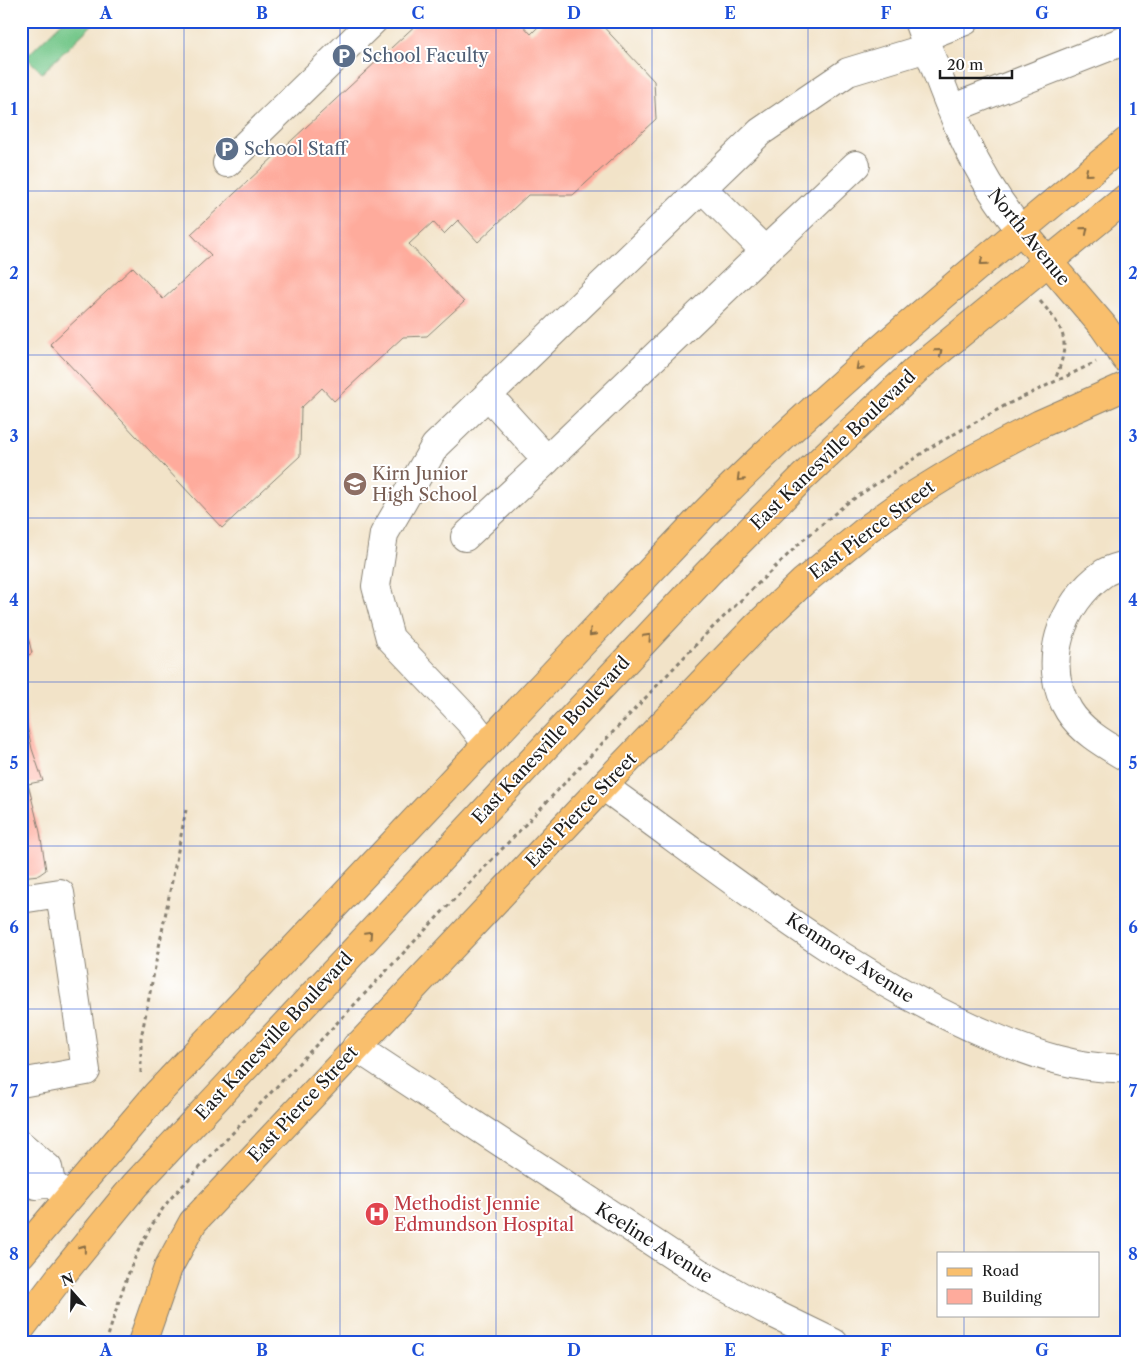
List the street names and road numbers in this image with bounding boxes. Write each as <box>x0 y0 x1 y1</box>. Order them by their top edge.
street label: North Avenue <box>983 184 1075 290</box>
street label: East Kanesville Boulevard <box>746 365 920 535</box>
street label: East Pierce Street <box>805 475 939 584</box>
street label: East Kanesville Boulevard <box>468 652 634 828</box>
street label: East Pierce Street <box>521 748 642 872</box>
street label: Kenmore Avenue <box>782 908 918 1008</box>
street label: East Kanesville Boulevard <box>191 948 357 1124</box>
street label: East Pierce Street <box>243 1041 363 1167</box>
street label: Keeline Avenue <box>591 1198 717 1288</box>

